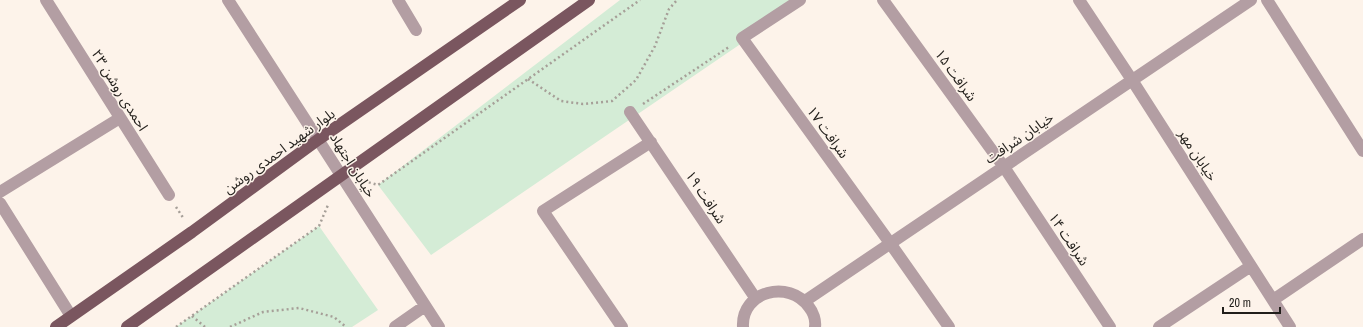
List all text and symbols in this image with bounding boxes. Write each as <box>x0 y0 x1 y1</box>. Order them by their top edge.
street label: شرافت ۱۵ <box>931 45 981 105</box>
street label: احمدی روشن ۲۳ <box>88 46 152 134</box>
street label: شرافت ۱۷ <box>803 102 853 162</box>
street label: بلوار شهید احمدی روشن <box>220 104 339 198</box>
street label: خیابان شرافت <box>981 108 1057 168</box>
street label: خیابان مهر <box>1174 125 1221 184</box>
street label: خیابان اجتهاد <box>326 129 380 201</box>
street label: شرافت ۱۹ <box>682 167 730 227</box>
street label: شرافت ۱۴ <box>1045 209 1093 269</box>
scale bar <box>1223 289 1280 315</box>
text: 20 m <box>1229 295 1251 311</box>

